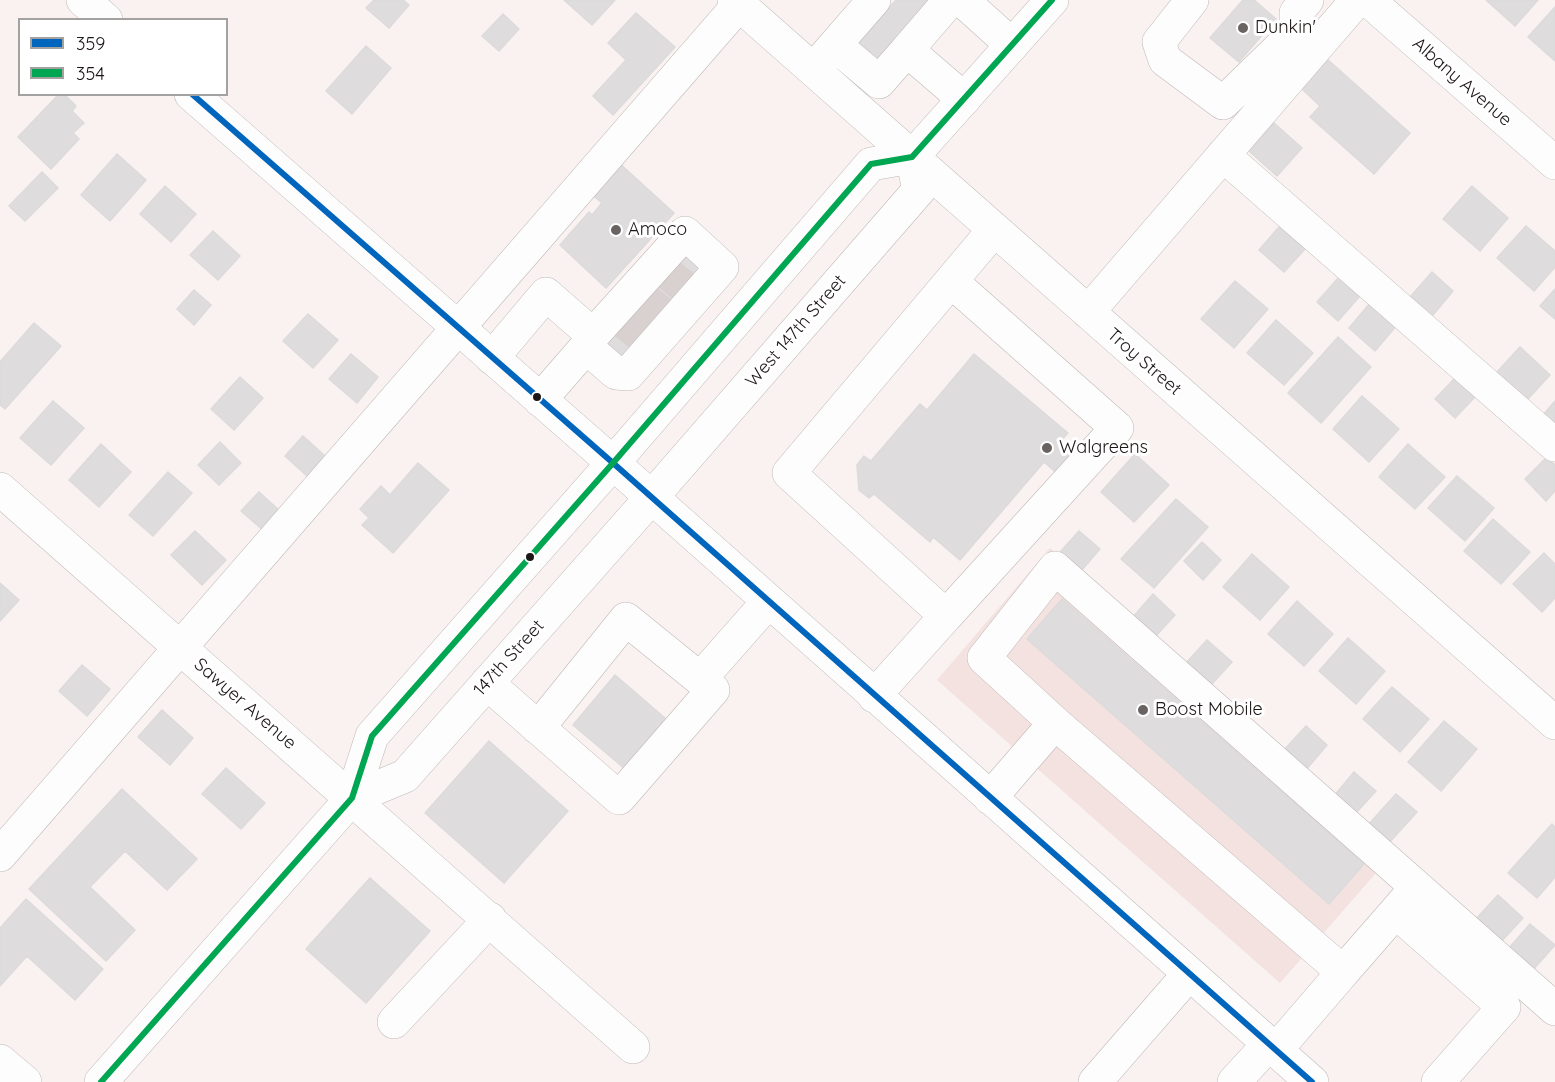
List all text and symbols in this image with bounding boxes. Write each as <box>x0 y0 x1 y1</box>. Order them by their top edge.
place label: Dunkin' <box>1255 17 1316 39</box>
legend <box>18 18 228 96</box>
marker: Dunkin' <box>1236 21 1250 35</box>
text: 359 <box>76 32 105 55</box>
street label: Albany Avenue <box>1408 33 1516 131</box>
text: 354 <box>76 62 105 85</box>
place label: Amoco <box>628 219 687 241</box>
marker: Amoco <box>609 223 623 237</box>
street label: West 147th Street <box>741 270 851 392</box>
street label: Troy Street <box>1102 324 1186 400</box>
unlabelled marker <box>531 391 543 403</box>
place label: Walgreens <box>1059 437 1148 459</box>
marker: Walgreens <box>1040 441 1054 455</box>
unlabelled marker <box>524 551 536 563</box>
street label: 147th Street <box>469 615 549 701</box>
street label: Sawyer Avenue <box>190 654 300 754</box>
place label: Boost Mobile <box>1155 699 1263 721</box>
marker: Boost Mobile <box>1136 703 1150 717</box>

